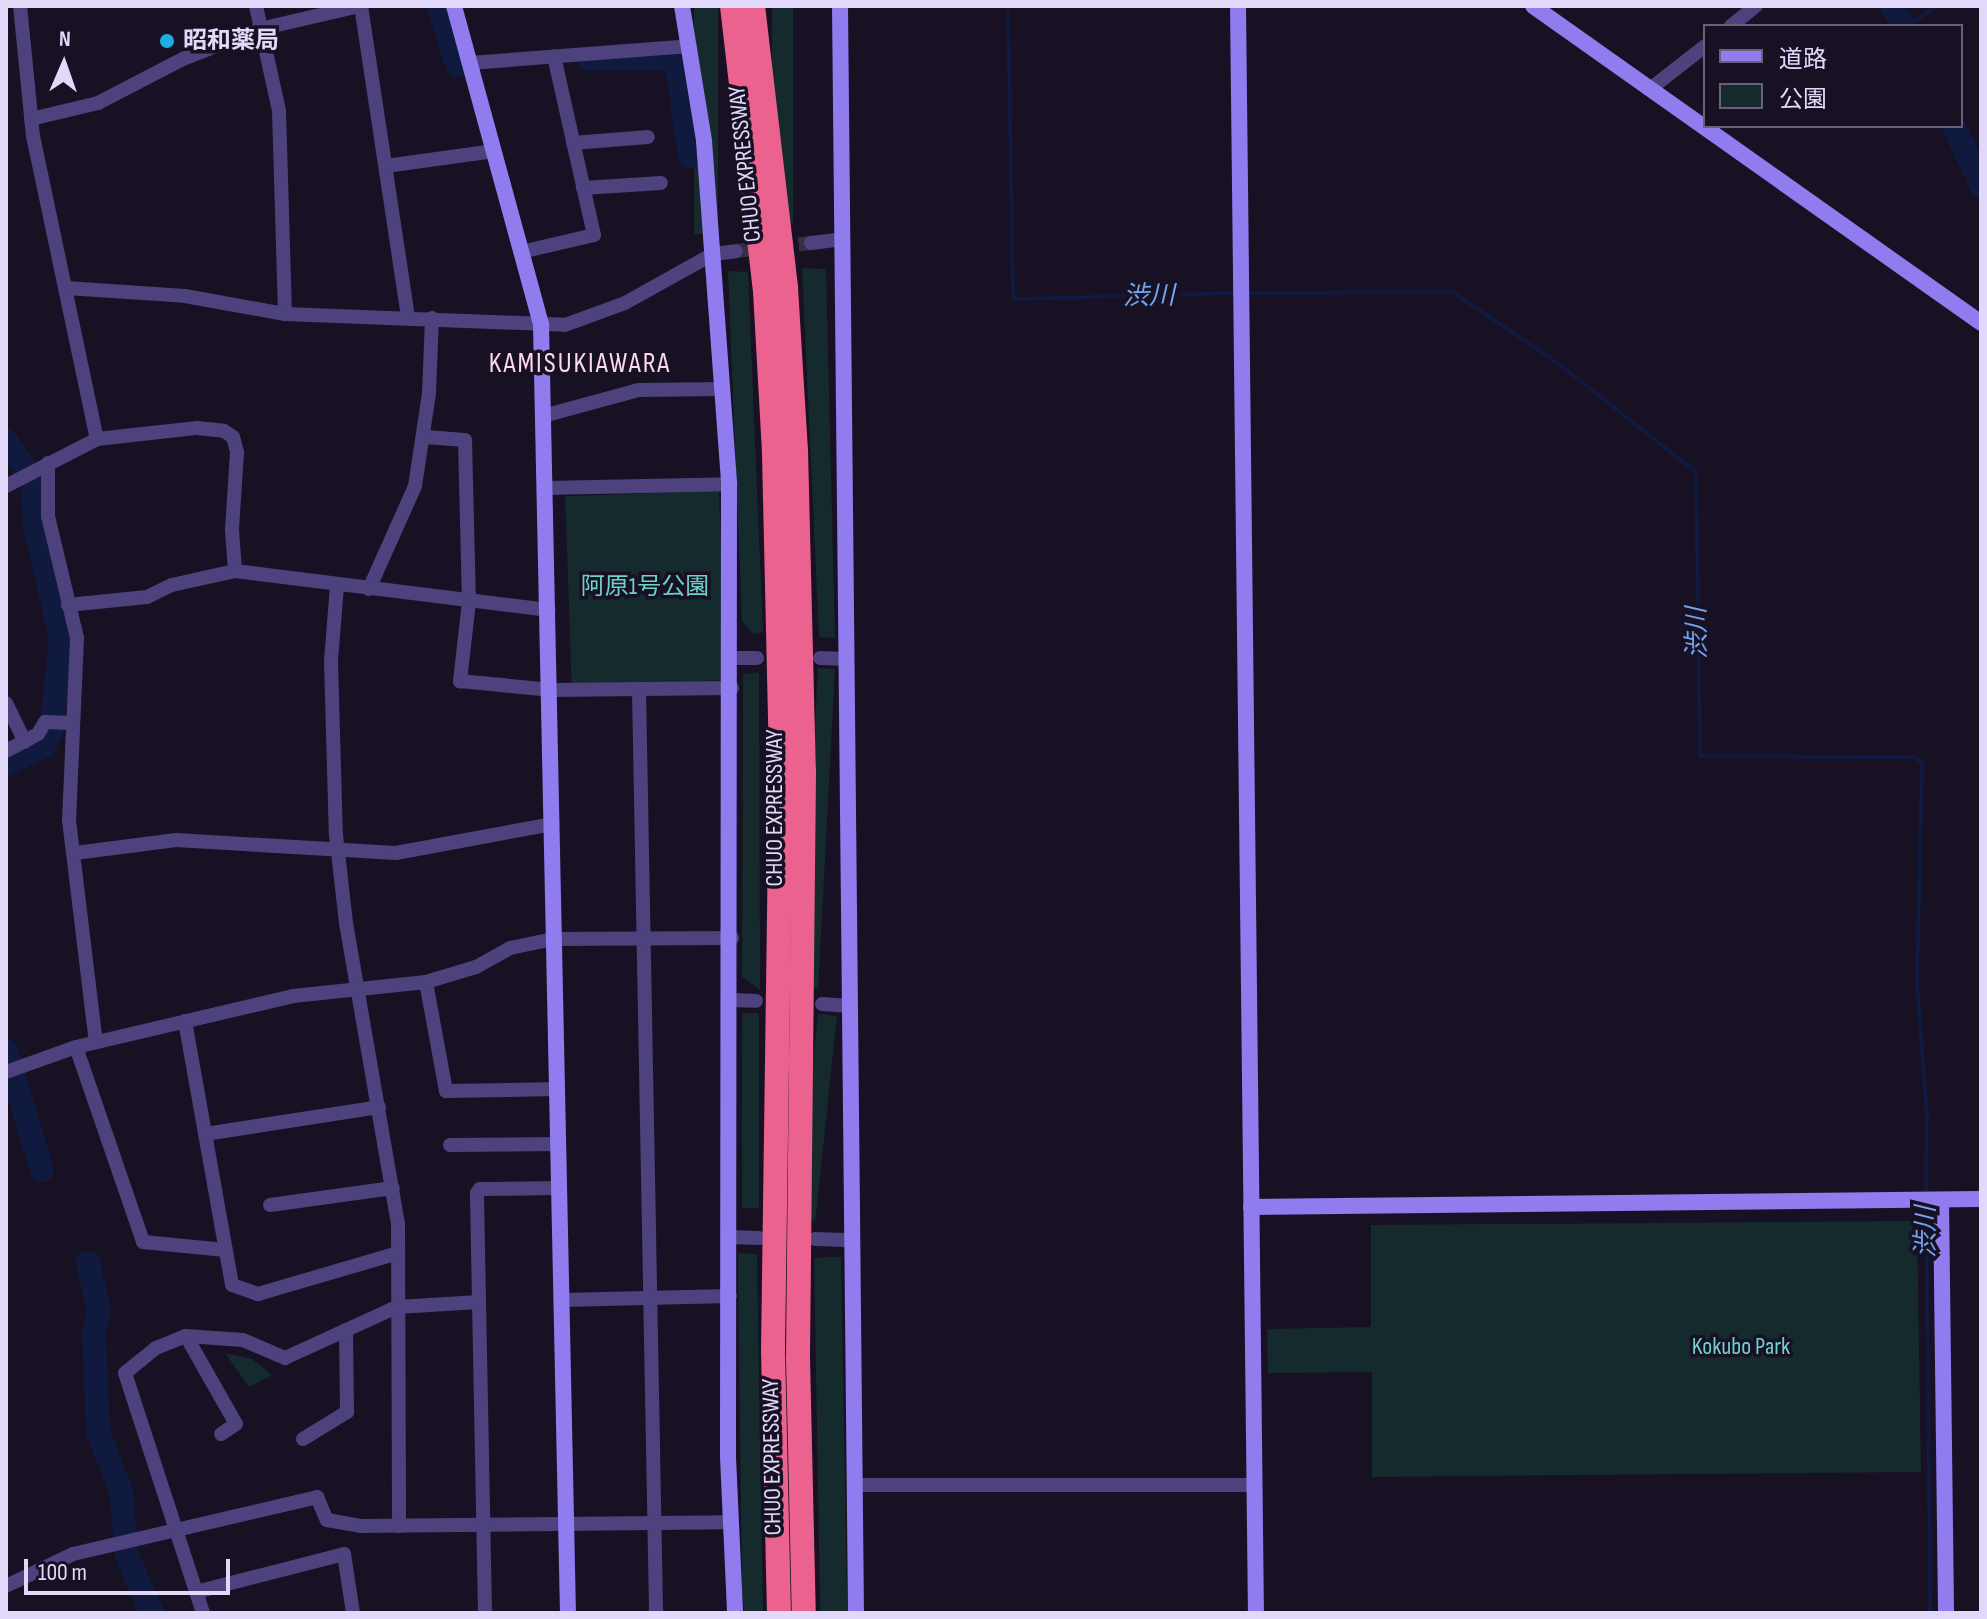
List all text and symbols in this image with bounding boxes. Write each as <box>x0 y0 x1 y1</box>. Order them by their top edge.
north arrow <box>24 24 104 104</box>
legend <box>1703 24 1963 128</box>
text: N <box>59 26 71 53</box>
place label: 昭和薬局 <box>183 27 279 55</box>
marker: 昭和薬局 <box>158 32 176 50</box>
text: 道路 <box>1779 45 1827 74</box>
street label: CHUO EXPRESSWAY <box>722 84 768 244</box>
text: 公園 <box>1779 85 1827 114</box>
water label: 渋川 <box>1123 281 1175 313</box>
district label: KAMISUKIAWARA <box>489 347 671 381</box>
park label: 阿原1号公園 <box>581 573 709 601</box>
water label: 渋川 <box>1682 607 1714 659</box>
street label: CHUO EXPRESSWAY <box>761 730 789 886</box>
water label: 渋川 <box>1911 1206 1943 1258</box>
park label: Kokubo Park <box>1692 1333 1790 1361</box>
street label: CHUO EXPRESSWAY <box>756 1378 788 1536</box>
scale bar <box>28 1543 234 1593</box>
text: 100 m <box>38 1558 87 1587</box>

